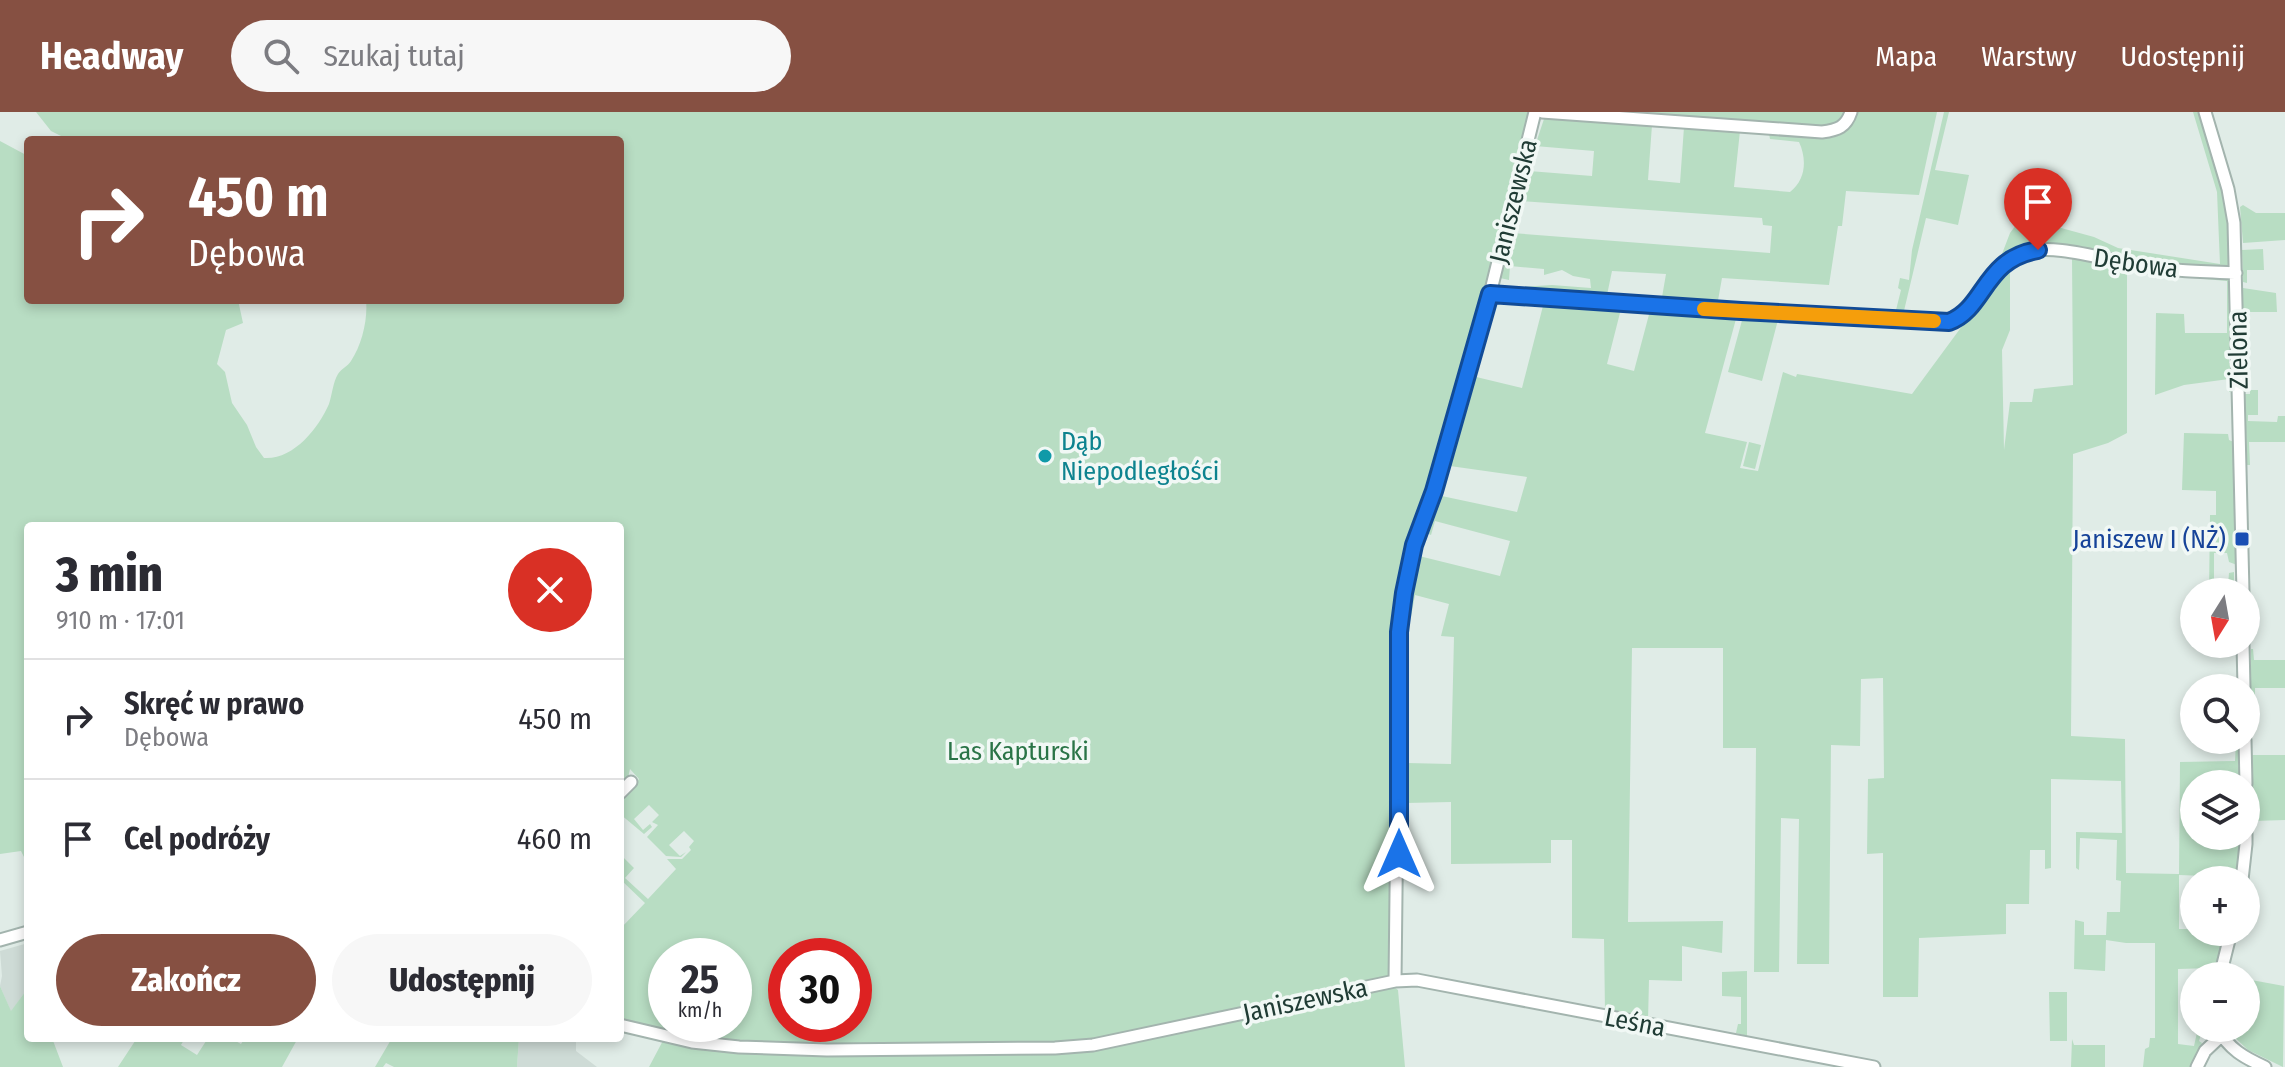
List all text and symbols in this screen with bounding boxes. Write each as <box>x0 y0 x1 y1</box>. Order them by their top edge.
search box <box>231 20 791 92</box>
text: Headway <box>40 33 183 79</box>
icon: search <box>259 34 303 78</box>
text: Szukaj tutaj <box>323 38 465 74</box>
text: Mapa <box>1875 40 1937 73</box>
text: Warstwy <box>1981 40 2077 73</box>
text: Udostępnij <box>2121 40 2245 73</box>
street label: Janiszewska <box>1483 136 1544 266</box>
text: 450 m <box>188 164 329 231</box>
icon: right <box>56 168 160 272</box>
pin <box>2004 168 2072 250</box>
icon: arrive <box>2016 180 2060 224</box>
text: Dębowa <box>188 232 306 276</box>
street label: Dębowa <box>2092 242 2180 285</box>
street label: Zielona <box>2222 310 2255 390</box>
place label: Dąb Niepodległości <box>1061 426 1219 487</box>
marker: Dąb Niepodległości <box>1036 447 1054 465</box>
place label: Janiszew I (NŻ) <box>2072 524 2226 555</box>
marker: Janiszew I (NŻ) <box>2233 530 2251 548</box>
text: 3 min <box>56 546 163 604</box>
button: close <box>508 548 592 632</box>
north arrow <box>2180 578 2260 658</box>
map controls <box>2180 578 2260 1042</box>
text: 910 m · 17:01 <box>56 605 185 636</box>
button: search <box>2180 674 2260 754</box>
text: Skręć w prawo <box>124 686 304 722</box>
icon: right <box>56 697 100 741</box>
text: 450 m <box>518 701 592 737</box>
text: Dębowa <box>124 722 209 753</box>
park label: Las Kapturski <box>947 736 1089 767</box>
button: layers <box>2180 770 2260 850</box>
position arrow <box>1357 812 1441 896</box>
icon: arrive <box>56 817 100 861</box>
text: Cel podróży <box>124 821 270 857</box>
text: 460 m <box>517 821 592 857</box>
button: + <box>2180 866 2260 946</box>
button: Zakończ <box>56 934 316 1026</box>
button: Udostępnij <box>332 934 592 1026</box>
speed limit sign: 30 <box>768 938 872 1042</box>
text: 25 <box>681 956 719 1004</box>
button: − <box>2180 962 2260 1042</box>
street label: Janiszewska <box>1240 972 1370 1029</box>
text: km/h <box>678 998 722 1022</box>
street label: Leśna <box>1602 1001 1668 1044</box>

